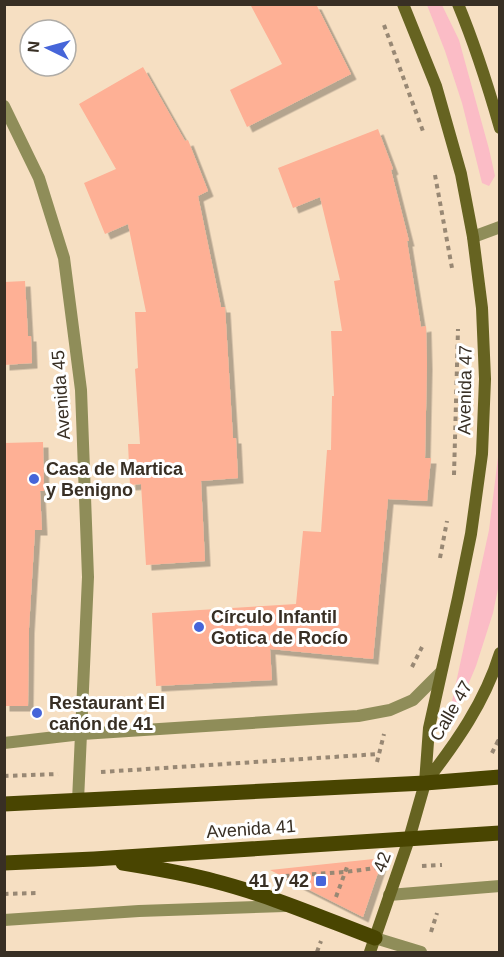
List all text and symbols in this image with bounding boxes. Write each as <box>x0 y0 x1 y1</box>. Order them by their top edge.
north arrow <box>18 18 78 78</box>
text: N <box>25 40 43 53</box>
street label: Avenida 47 <box>454 345 476 435</box>
street label: Avenida 45 <box>48 350 74 440</box>
place label: Casa de Martica y Benigno <box>46 459 184 500</box>
marker: Casa de Martica y Benigno <box>27 472 41 486</box>
place label: Círculo Infantil Gotica de Rocío <box>211 607 348 648</box>
marker: Círculo Infantil Gotica de Rocío <box>192 620 206 634</box>
street label: Calle 47 <box>426 677 476 745</box>
place label: Restaurant El cañón de 41 <box>49 693 165 734</box>
marker: Restaurant El cañón de 41 <box>30 706 44 720</box>
street label: Avenida 41 <box>206 816 296 842</box>
street label: 42 <box>369 849 395 875</box>
place label: 41 y 42 <box>249 871 309 891</box>
marker: 41 y 42 <box>314 874 328 888</box>

